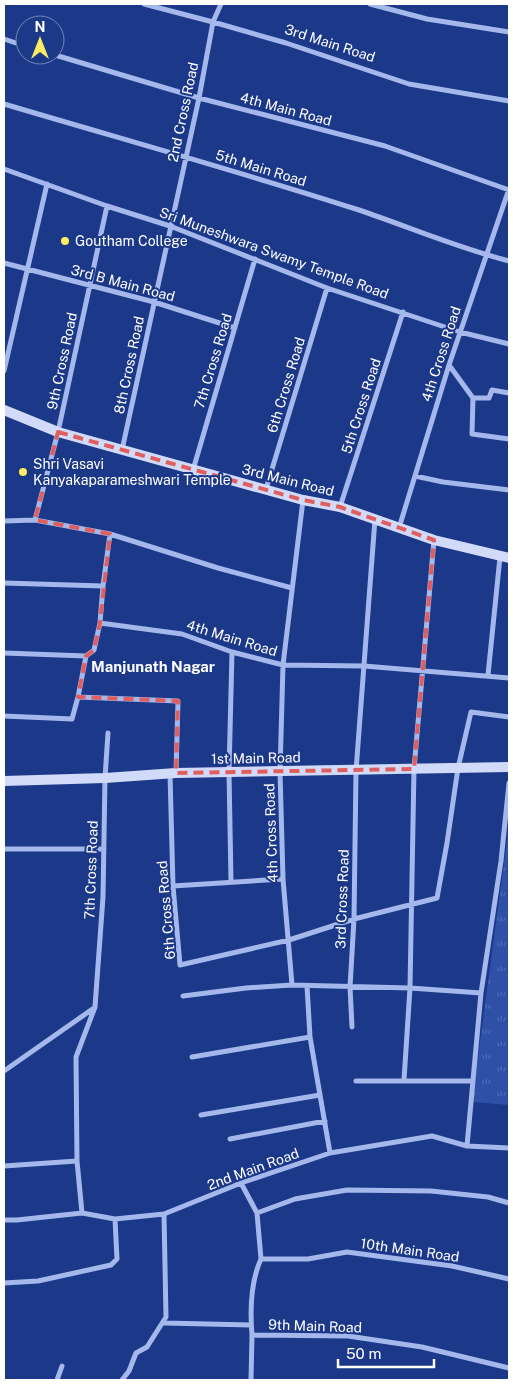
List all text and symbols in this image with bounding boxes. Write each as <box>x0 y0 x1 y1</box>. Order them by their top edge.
north arrow <box>15 15 65 65</box>
text: N <box>35 19 45 35</box>
street label: 3rd Main Road <box>283 21 377 65</box>
street label: 2nd Cross Road <box>165 61 201 163</box>
street label: 4th Main Road <box>239 89 333 129</box>
street label: 5th Main Road <box>214 147 308 189</box>
street label: Sri Muneshwara Swamy Temple Road <box>157 204 391 302</box>
place label: Goutham College <box>75 233 188 249</box>
marker: Goutham College <box>59 235 71 247</box>
street label: 3rd B Main Road <box>69 261 177 305</box>
street label: 4th Cross Road <box>418 304 464 404</box>
street label: 9th Cross Road <box>44 311 80 411</box>
street label: 7th Cross Road <box>191 311 235 411</box>
street label: 8th Cross Road <box>111 315 147 415</box>
street label: 6th Cross Road <box>264 335 308 435</box>
street label: 5th Cross Road <box>338 356 384 456</box>
place label: Shri Vasavi Kanyakaparameshwari Temple <box>33 456 231 488</box>
street label: 3rd Main Road <box>240 461 336 499</box>
marker: Shri Vasavi Kanyakaparameshwari Temple <box>17 466 29 478</box>
street label: 4th Main Road <box>185 617 279 659</box>
district label: Manjunath Nagar <box>91 658 215 675</box>
street label: 1st Main Road <box>211 749 301 767</box>
street label: 4th Cross Road <box>261 783 281 883</box>
street label: 7th Cross Road <box>81 820 101 920</box>
street label: 3rd Cross Road <box>332 849 352 949</box>
street label: 6th Cross Road <box>154 860 178 960</box>
street label: 2nd Main Road <box>205 1145 301 1193</box>
street label: 10th Main Road <box>360 1235 460 1265</box>
street label: 9th Main Road <box>268 1316 362 1336</box>
scale bar <box>338 1336 434 1368</box>
text: 50 m <box>346 1345 381 1362</box>

